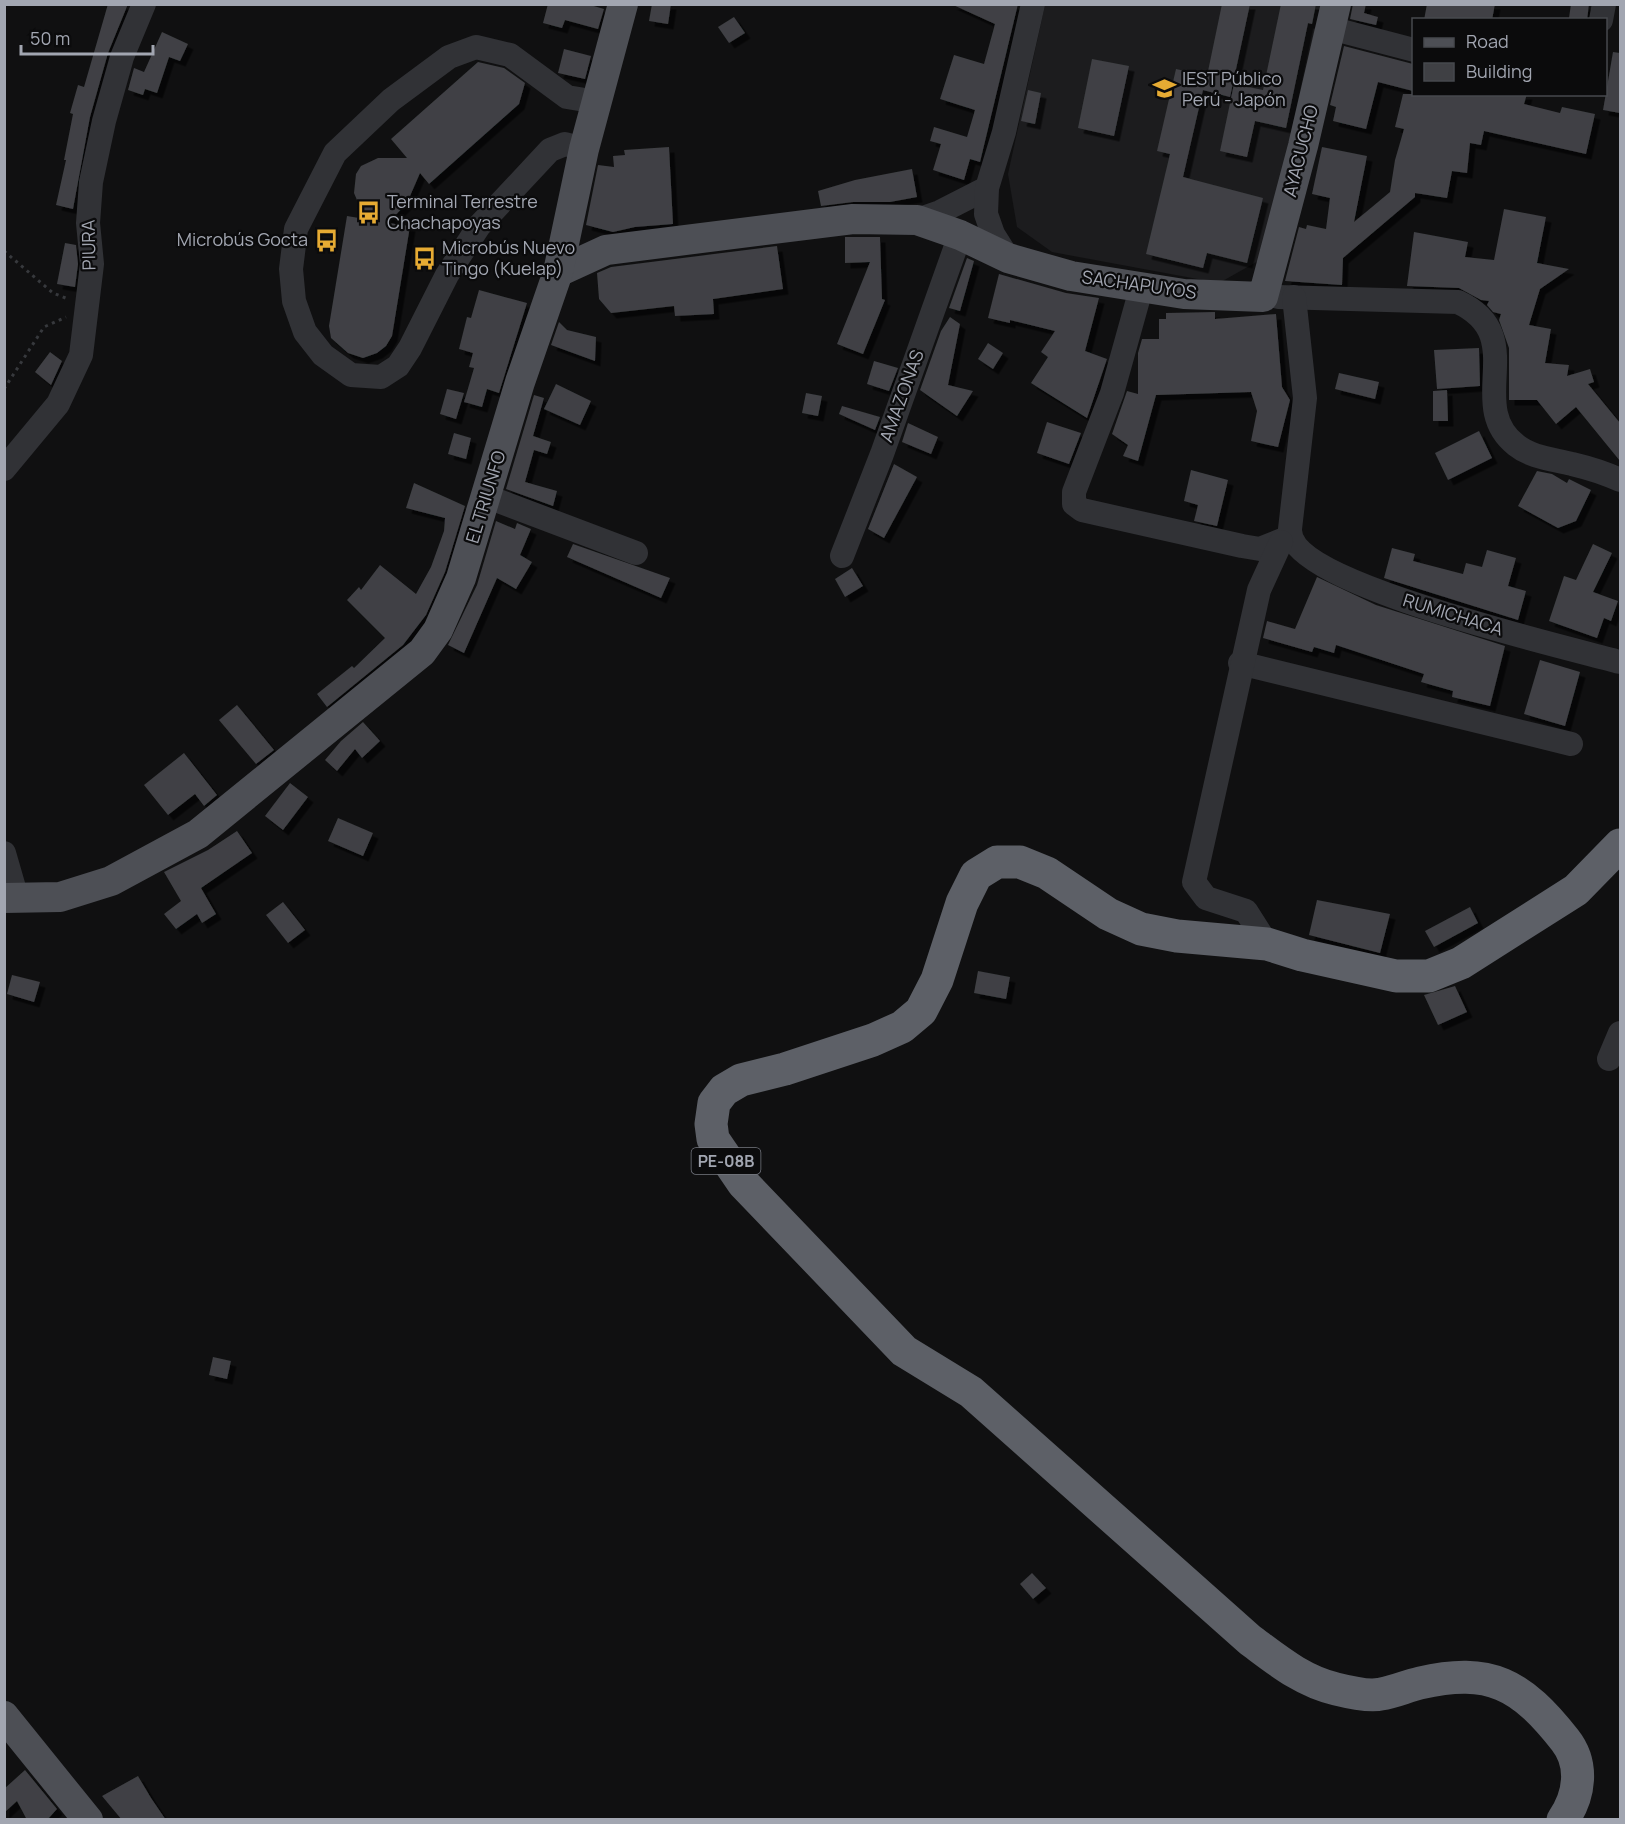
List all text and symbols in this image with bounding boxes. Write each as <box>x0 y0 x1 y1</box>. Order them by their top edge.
scale bar <box>21 18 153 56</box>
legend <box>1412 18 1607 96</box>
text: 50 m <box>30 26 70 50</box>
text: Road <box>1466 29 1509 53</box>
text: Building <box>1466 59 1532 83</box>
place label: IEST Público Perú - Japón <box>1182 66 1286 111</box>
school or university icon: IEST Público Perú - Japón <box>1151 76 1177 102</box>
street label: AYACUCHO <box>1277 102 1323 199</box>
place label: Terminal Terrestre Chachapoyas <box>387 189 538 234</box>
bus stop icon: Terminal Terrestre Chachapoyas <box>356 199 382 225</box>
street label: PIURA <box>76 219 100 270</box>
place label: Microbús Gocta <box>177 227 308 251</box>
bus stop icon: Microbús Gocta <box>313 227 339 253</box>
place label: Microbús Nuevo Tingo (Kuelap) <box>442 235 575 280</box>
bus stop icon: Microbús Nuevo Tingo (Kuelap) <box>411 245 437 271</box>
street label: SACHAPUYOS <box>1080 264 1198 304</box>
street label: AMAZONAS <box>873 346 929 445</box>
street label: EL TRIUNFO <box>460 448 510 546</box>
street label: RUMICHACA <box>1400 587 1507 641</box>
road number: PE-08B <box>692 1148 760 1174</box>

